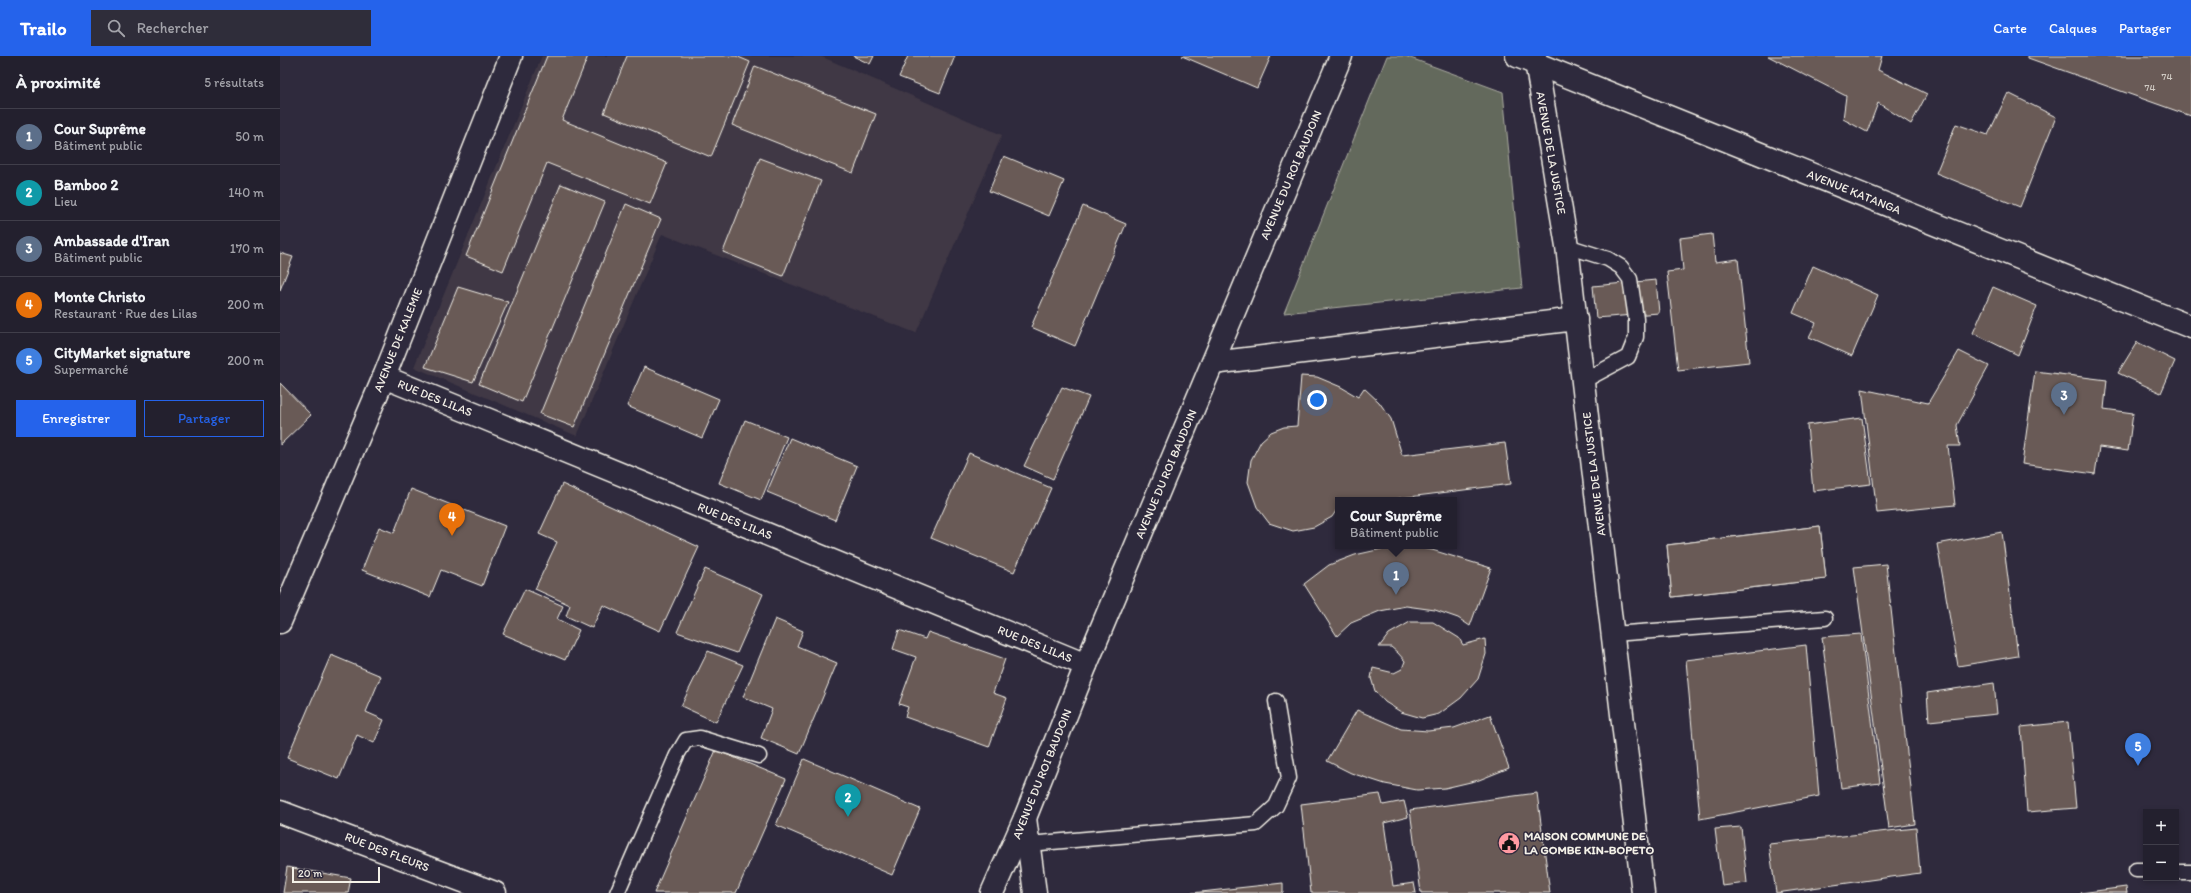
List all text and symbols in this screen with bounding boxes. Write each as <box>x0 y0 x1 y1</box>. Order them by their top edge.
search box <box>91 10 371 46</box>
text: Trailo <box>20 17 67 40</box>
icon: search <box>105 17 127 39</box>
text: Rechercher <box>137 19 208 37</box>
text: Carte <box>1993 20 2027 37</box>
text: Calques <box>2049 20 2097 37</box>
text: Partager <box>2119 20 2171 37</box>
house number: 74 <box>2162 70 2172 83</box>
text: À proximité <box>16 72 101 92</box>
text: 5 résultats <box>204 75 264 90</box>
house number: 74 <box>2145 81 2155 94</box>
street label: AVENUE DE LA JUSTICE <box>1533 90 1569 216</box>
street label: AVENUE DU ROI BAUDOIN <box>1257 108 1325 242</box>
text: Cour Suprême <box>54 120 146 138</box>
text: 1 <box>26 129 32 144</box>
text: 50 m <box>235 129 264 144</box>
text: Bâtiment public <box>54 138 143 153</box>
street label: AVENUE KATANGA <box>1805 167 1903 217</box>
text: Bamboo 2 <box>54 176 118 194</box>
text: 2 <box>26 185 32 200</box>
text: 140 m <box>228 185 264 200</box>
text: Lieu <box>54 194 77 209</box>
text: Ambassade d'Iran <box>54 232 170 250</box>
text: 3 <box>25 241 33 256</box>
text: 170 m <box>230 241 264 256</box>
text: Bâtiment public <box>54 250 143 265</box>
street label: AVENUE DE KALEMIE <box>371 286 425 394</box>
text: Monte Christo <box>54 288 145 306</box>
text: 4 <box>25 297 33 312</box>
text: 200 m <box>227 297 264 312</box>
text: Restaurant · Rue des Lilas <box>54 306 197 321</box>
text: CityMarket signature <box>54 344 190 362</box>
text: 5 <box>26 353 32 368</box>
text: 200 m <box>227 353 264 368</box>
text: Supermarché <box>54 362 128 377</box>
street label: RUE DES LILAS <box>396 377 475 419</box>
pin: 3 <box>2051 382 2077 415</box>
your location <box>1307 390 1327 410</box>
button: Enregistrer <box>16 400 136 437</box>
button: Partager <box>144 400 264 437</box>
street label: AVENUE DU ROI BAUDOIN <box>1132 407 1200 541</box>
street label: AVENUE DE LA JUSTICE <box>1579 411 1609 537</box>
popup <box>1335 497 1457 549</box>
street label: RUE DES LILAS <box>696 500 775 542</box>
pin: 4 <box>439 503 465 536</box>
text: Cour Suprême <box>1350 507 1442 525</box>
text: Bâtiment public <box>1350 525 1439 540</box>
pin: 1 <box>1383 562 1409 595</box>
street label: RUE DES LILAS <box>996 623 1075 665</box>
street label: AVENUE DU ROI BAUDOIN <box>1009 707 1075 841</box>
pin: 5 <box>2125 733 2151 766</box>
pin: 2 <box>835 784 861 817</box>
map controls <box>2143 809 2179 881</box>
button: + <box>2143 809 2179 845</box>
street label: RUE DES FLEURS <box>343 829 431 875</box>
place label: MAISON COMMUNE DE LA GOMBE KIN-BOPETO <box>1524 829 1654 857</box>
public building icon: MAISON COMMUNE DE LA GOMBE KIN-BOPETO <box>1496 830 1522 856</box>
button: − <box>2143 845 2179 881</box>
scale bar <box>292 865 380 884</box>
text: 20 m <box>298 867 322 880</box>

